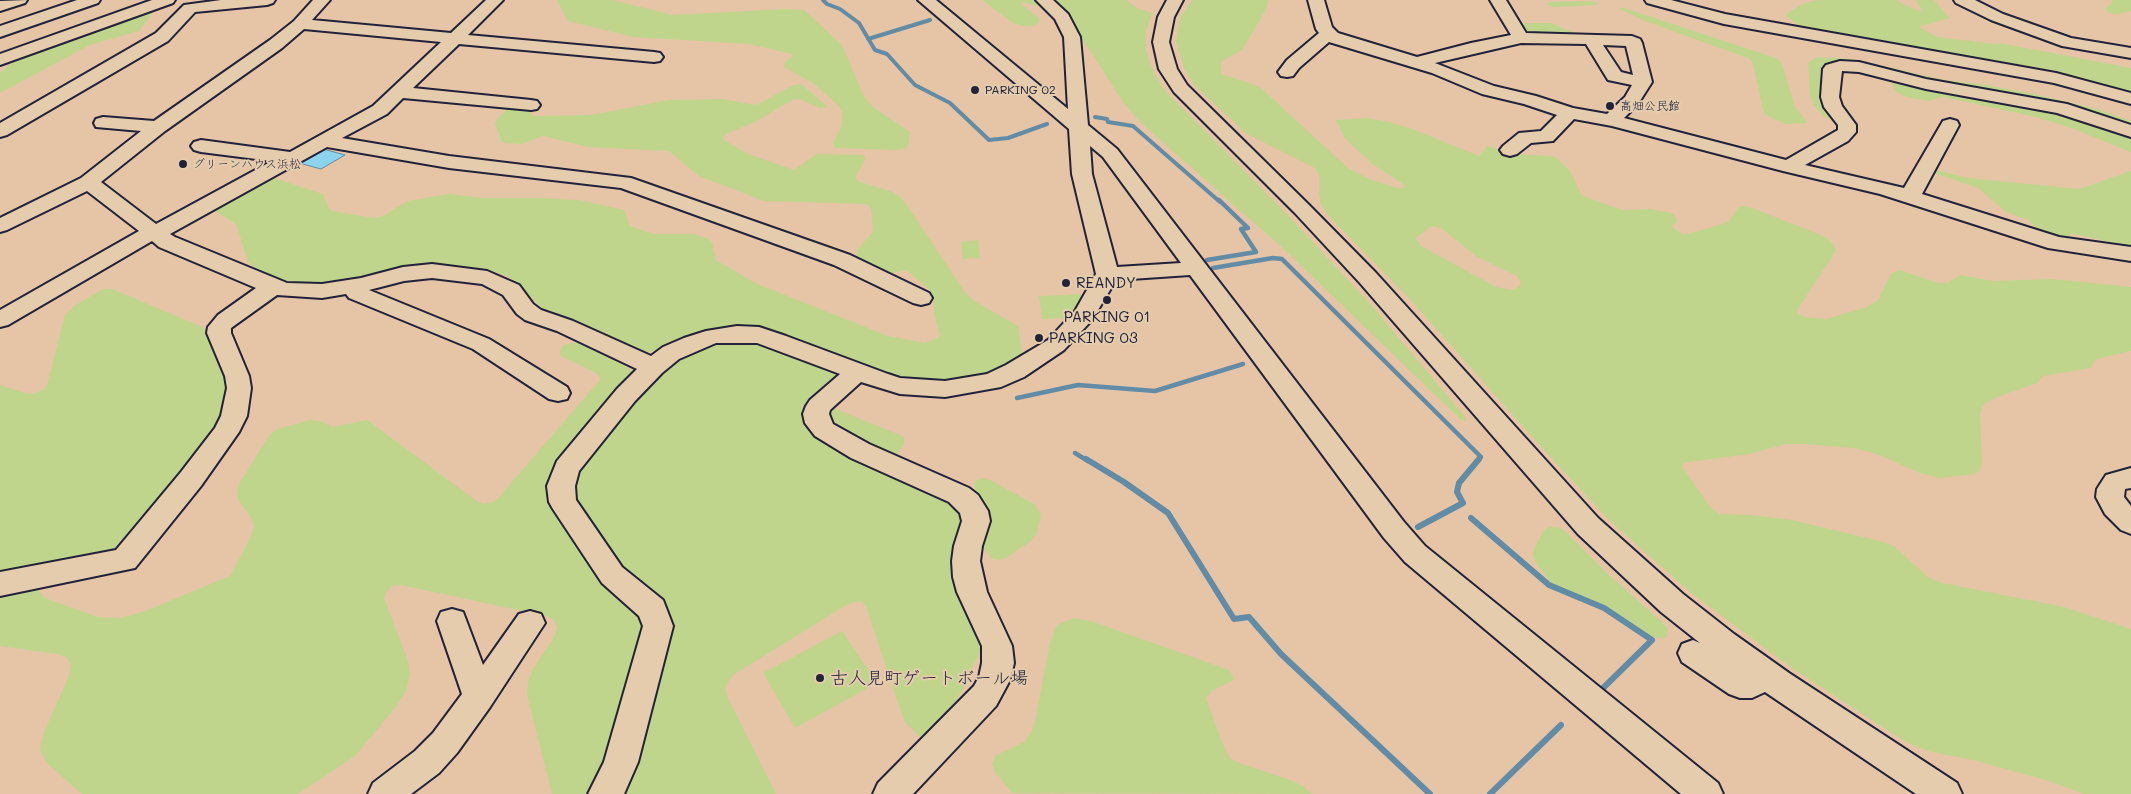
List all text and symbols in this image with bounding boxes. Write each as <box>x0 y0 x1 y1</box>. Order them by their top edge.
place label: PARKING 02 <box>985 83 1056 97</box>
marker: PARKING 02 <box>969 84 981 96</box>
place label: 高畑公民館 <box>1620 99 1680 113</box>
marker: 高畑公民館 <box>1604 100 1616 112</box>
place label: グリーンハウス浜松 <box>193 157 301 171</box>
marker: グリーンハウス浜松 <box>177 158 189 170</box>
place label: REANDY <box>1076 274 1136 292</box>
marker: REANDY <box>1060 277 1072 289</box>
marker: PARKING 01 <box>1101 294 1113 306</box>
place label: PARKING 01 <box>1064 308 1150 326</box>
place label: PARKING 03 <box>1049 329 1138 347</box>
marker: PARKING 03 <box>1033 332 1045 344</box>
place label: 古人見町ゲートボール場 <box>830 667 1028 689</box>
marker: 古人見町ゲートボール場 <box>814 672 826 684</box>

